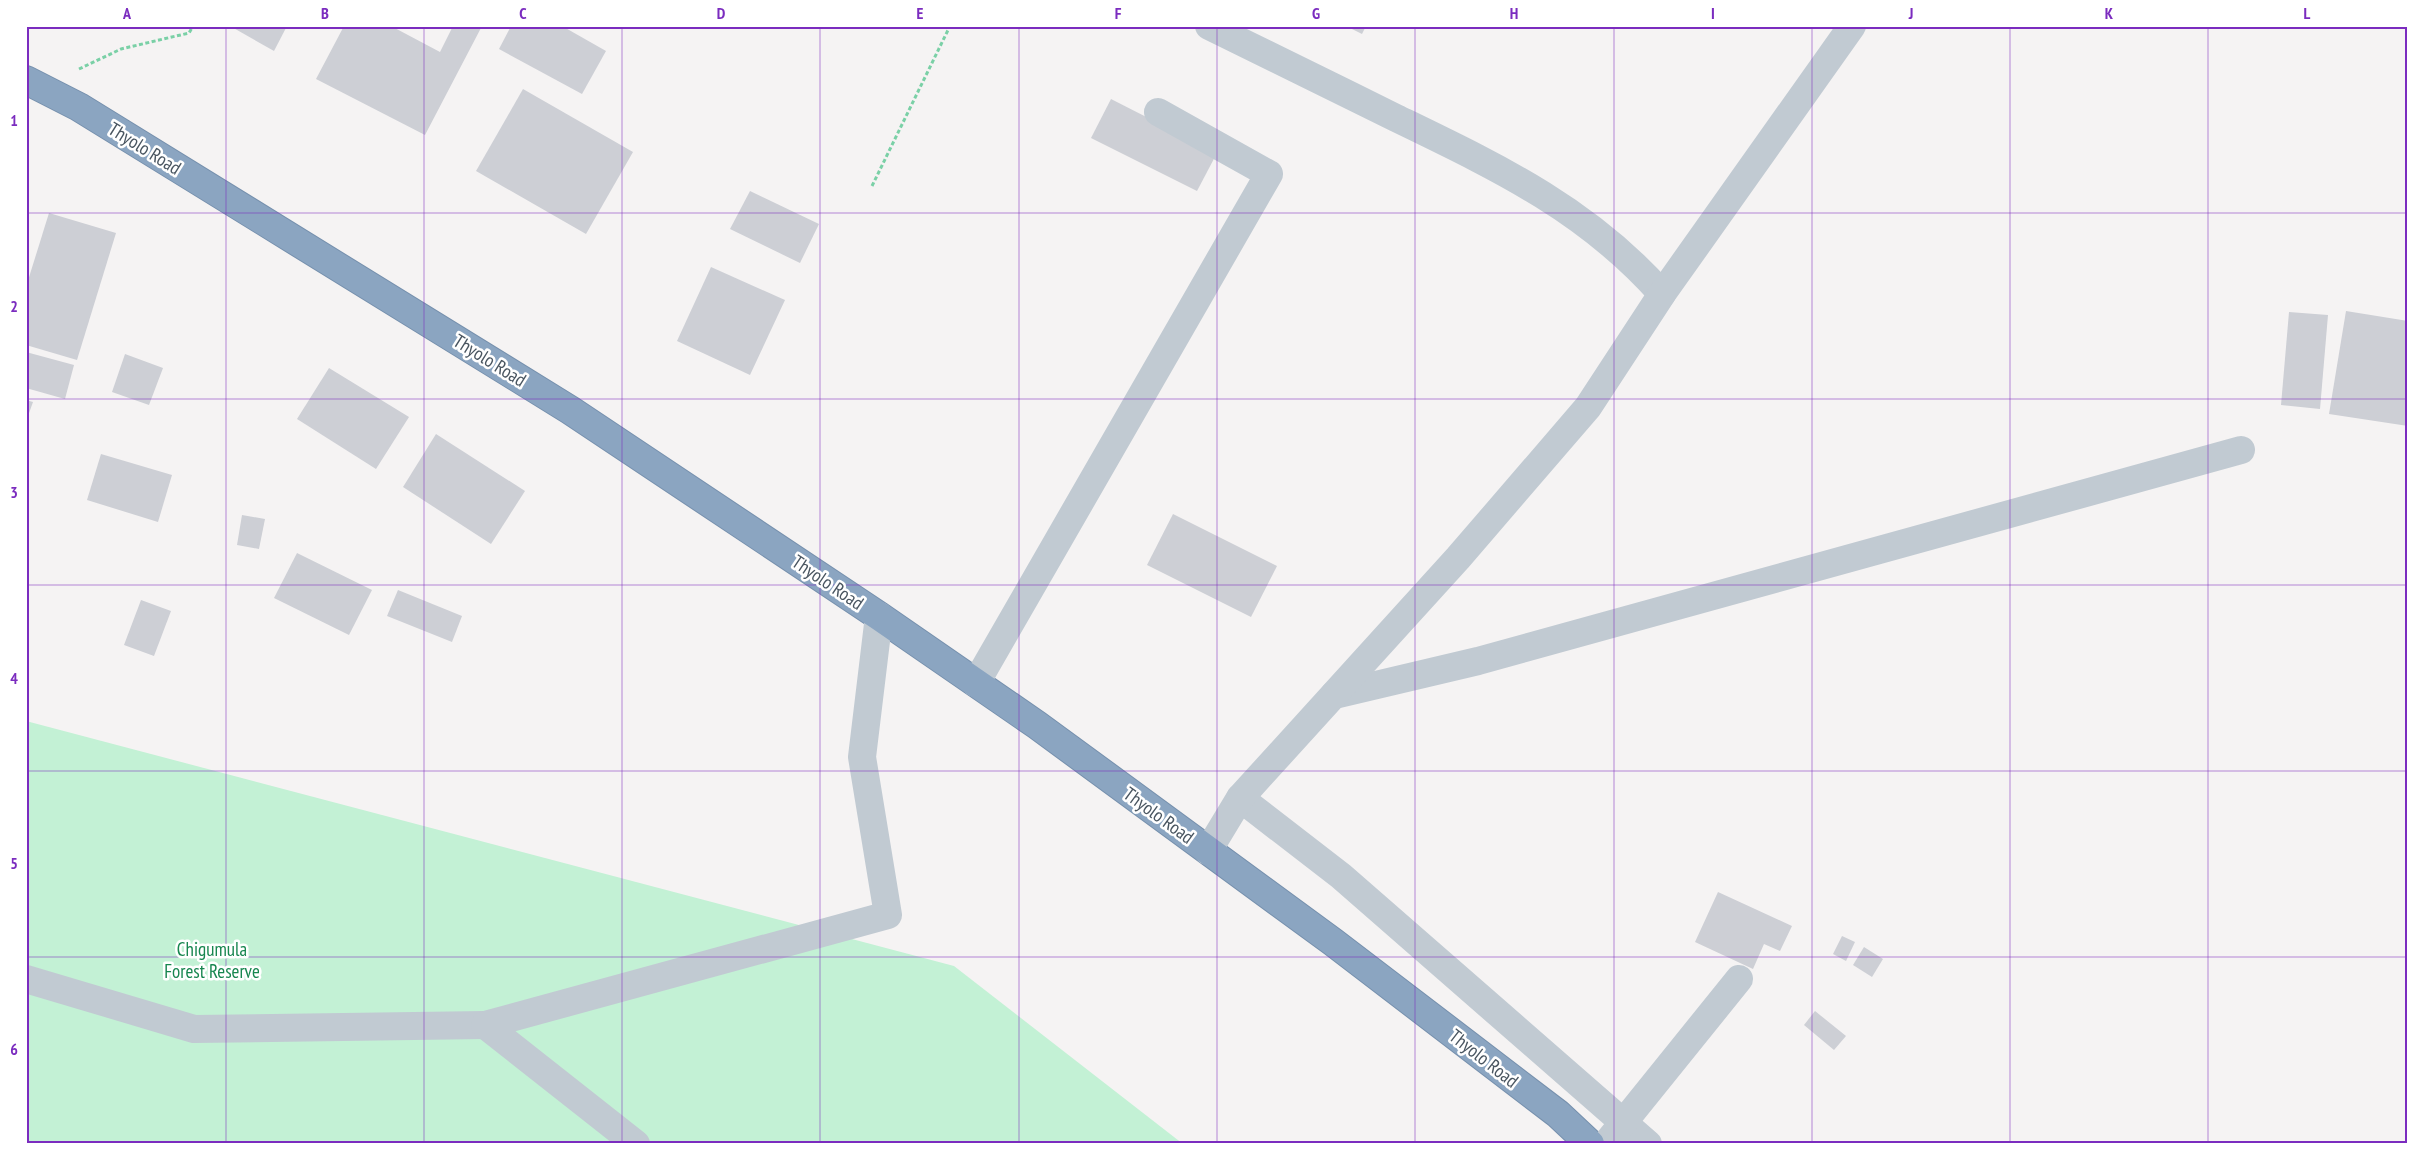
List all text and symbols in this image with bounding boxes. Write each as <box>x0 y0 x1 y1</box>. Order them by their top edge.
text: A <box>122 3 132 23</box>
text: B <box>321 3 329 23</box>
text: C <box>519 3 527 23</box>
text: D <box>717 3 726 23</box>
text: E <box>917 3 924 23</box>
text: F <box>1115 3 1122 23</box>
text: G <box>1312 3 1320 23</box>
text: H <box>1510 3 1518 23</box>
text: I <box>1711 3 1715 23</box>
text: J <box>1908 3 1913 23</box>
text: K <box>2105 3 2114 23</box>
text: L <box>2304 3 2311 23</box>
text: 1 <box>10 110 18 130</box>
street label: Thyolo Road <box>104 116 186 180</box>
text: 2 <box>10 296 18 316</box>
street label: Thyolo Road <box>449 328 531 392</box>
text: 3 <box>10 482 18 502</box>
street label: Thyolo Road <box>788 549 868 615</box>
text: 4 <box>10 668 18 688</box>
street label: Thyolo Road <box>1119 781 1199 849</box>
text: 5 <box>10 853 18 873</box>
park label: Chigumula Forest Reserve <box>164 937 260 983</box>
street label: Thyolo Road <box>1445 1024 1523 1092</box>
text: 6 <box>10 1039 18 1059</box>

